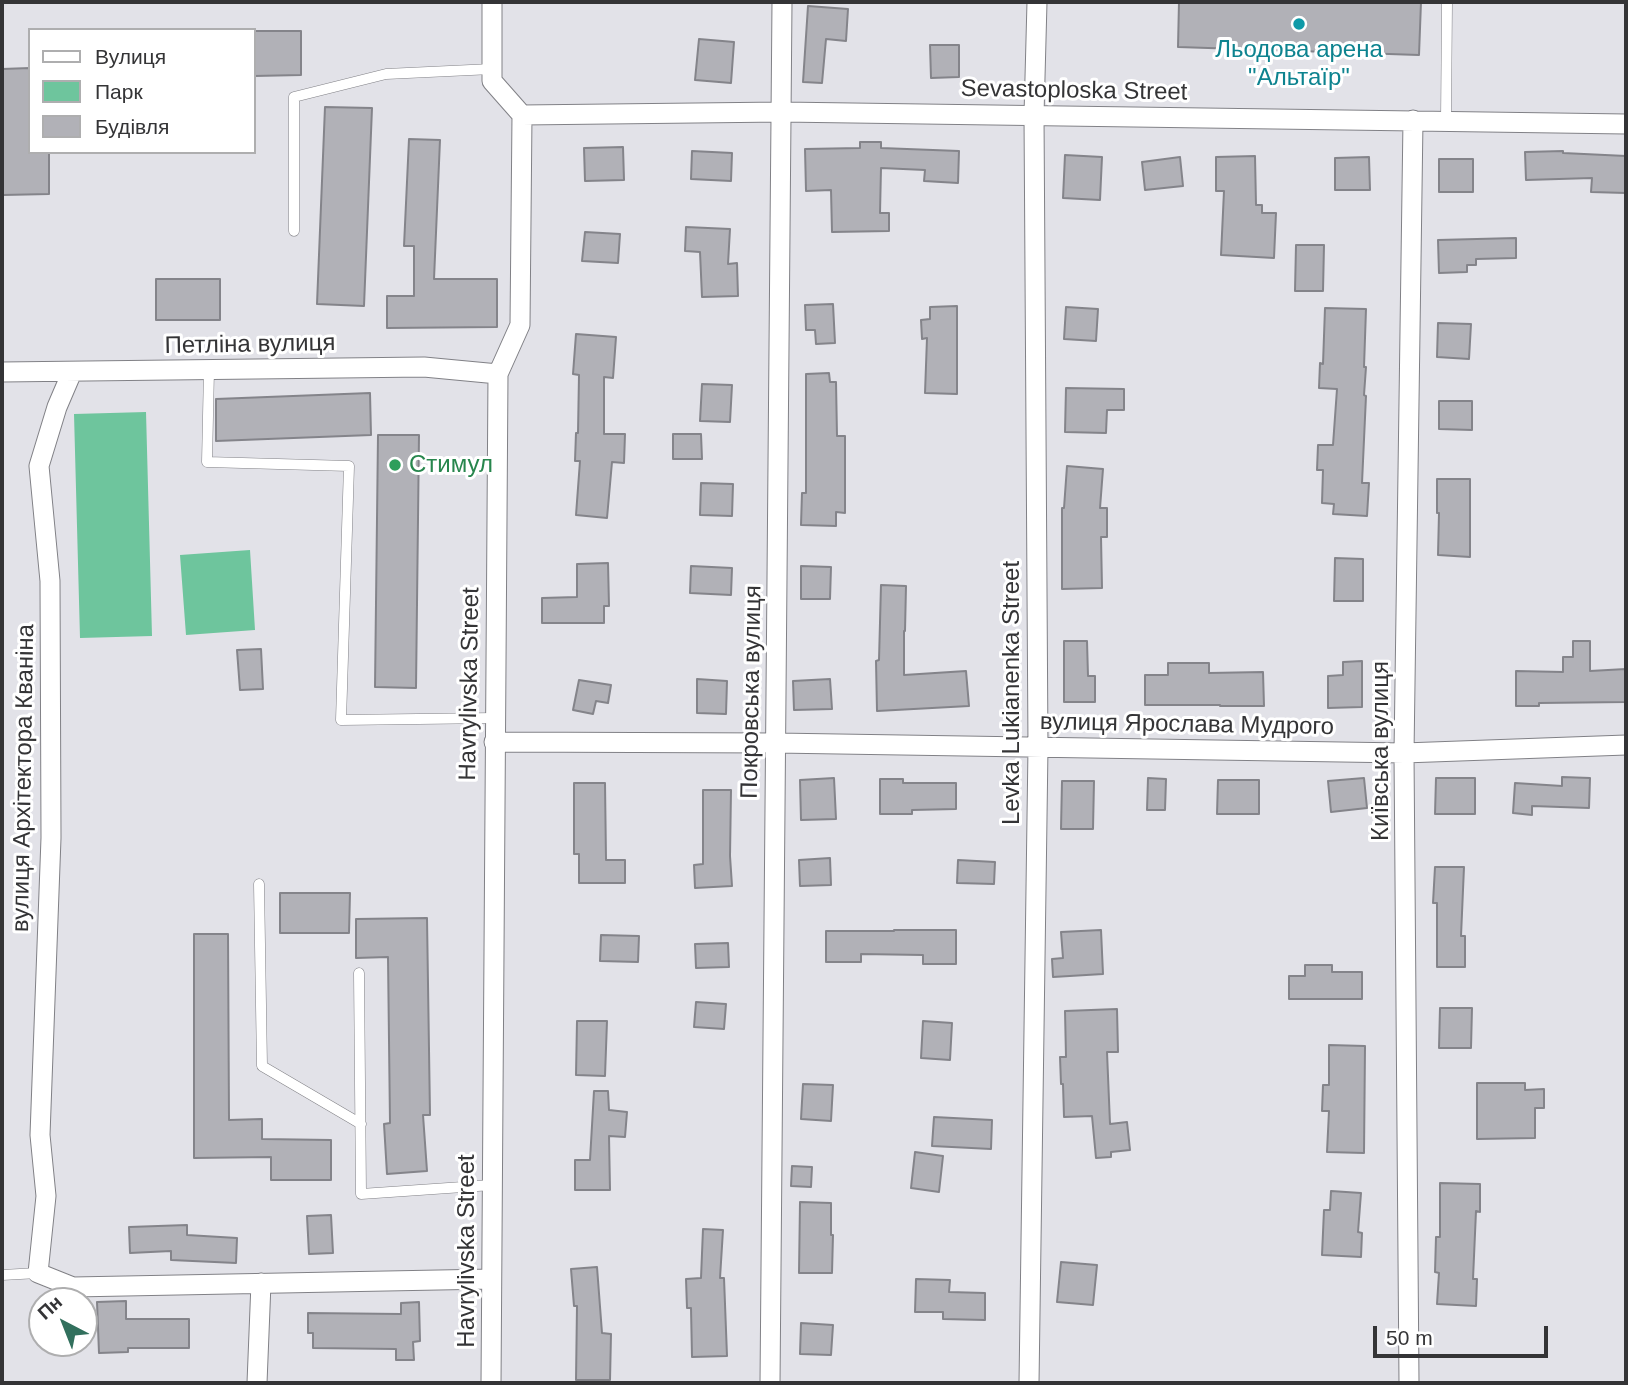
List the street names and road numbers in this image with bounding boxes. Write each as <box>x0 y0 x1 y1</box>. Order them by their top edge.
street label: Sevastoploska Street <box>960 75 1188 107</box>
street label: Петліна вулиця <box>164 329 336 361</box>
street label: Levka Lukianenka Street <box>998 561 1026 825</box>
street label: Покровська вулиця <box>736 585 768 799</box>
street label: Havrylivska Street <box>454 587 486 781</box>
street label: вулиця Архітектора Кваніна <box>7 624 41 932</box>
street label: Київська вулиця <box>1367 661 1395 841</box>
street label: вулиця Ярослава Мудрого <box>1040 708 1334 742</box>
street label: Havrylivska Street <box>453 1154 481 1348</box>

